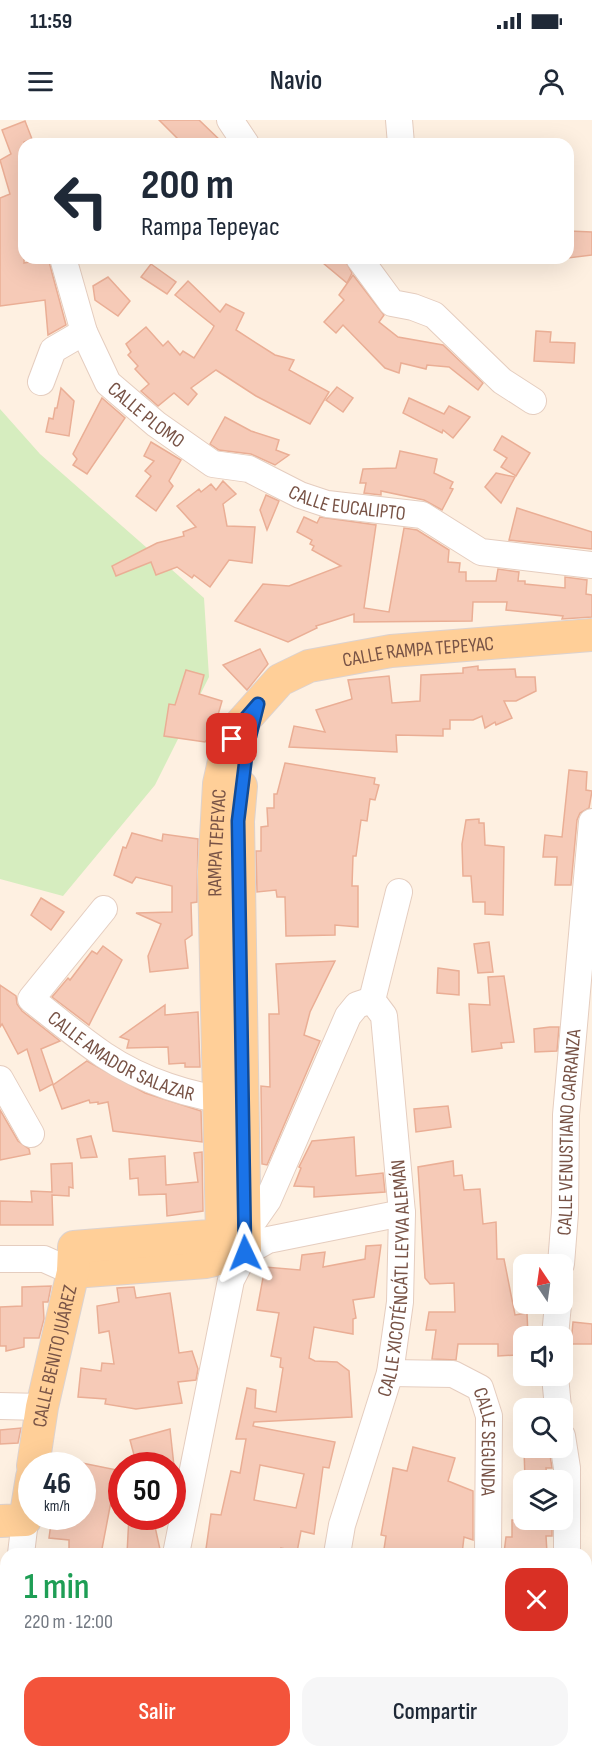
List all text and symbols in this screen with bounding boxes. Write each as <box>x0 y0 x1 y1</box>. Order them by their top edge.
text: 11:59 <box>30 8 72 35</box>
icon: menu <box>24 65 57 98</box>
text: Navio <box>270 65 322 97</box>
icon: person <box>535 65 568 98</box>
text: 200 m <box>141 160 234 211</box>
icon: left <box>42 162 120 240</box>
text: Rampa Tepeyac <box>141 211 280 243</box>
street label: CALLE PLOMO <box>102 377 189 453</box>
street label: CALLE EUCALIPTO <box>284 480 407 526</box>
street label: CALLE RAMPA TEPEYAC <box>341 632 495 673</box>
pin <box>206 713 257 764</box>
icon: arrive <box>215 722 248 755</box>
street label: RAMPA TEPEYAC <box>203 788 232 897</box>
street label: CALLE AMADOR SALAZAR <box>43 1006 197 1107</box>
street label: CALLE VENUSTIANO CARRANZA <box>552 1028 587 1236</box>
street label: CALLE XICOTÉNCÁTL LEYVA ALEMÁN <box>372 1159 415 1400</box>
position arrow <box>213 1221 277 1285</box>
north arrow <box>513 1254 573 1314</box>
map controls <box>513 1254 573 1530</box>
street label: CALLE BENITO JUÁREZ <box>28 1283 83 1429</box>
button: sound <box>513 1326 573 1386</box>
street label: CALLE SEGUNDA <box>468 1385 501 1496</box>
button: search <box>513 1398 573 1458</box>
speed limit sign: 50 <box>108 1452 186 1530</box>
text: 46 <box>43 1466 71 1502</box>
button: layers <box>513 1470 573 1530</box>
text: km/h <box>44 1497 70 1516</box>
text: 1 min <box>24 1566 89 1609</box>
button: close <box>505 1568 568 1631</box>
text: 220 m · 12:00 <box>24 1610 113 1634</box>
button: Salir <box>24 1677 290 1746</box>
button: Compartir <box>302 1677 568 1746</box>

